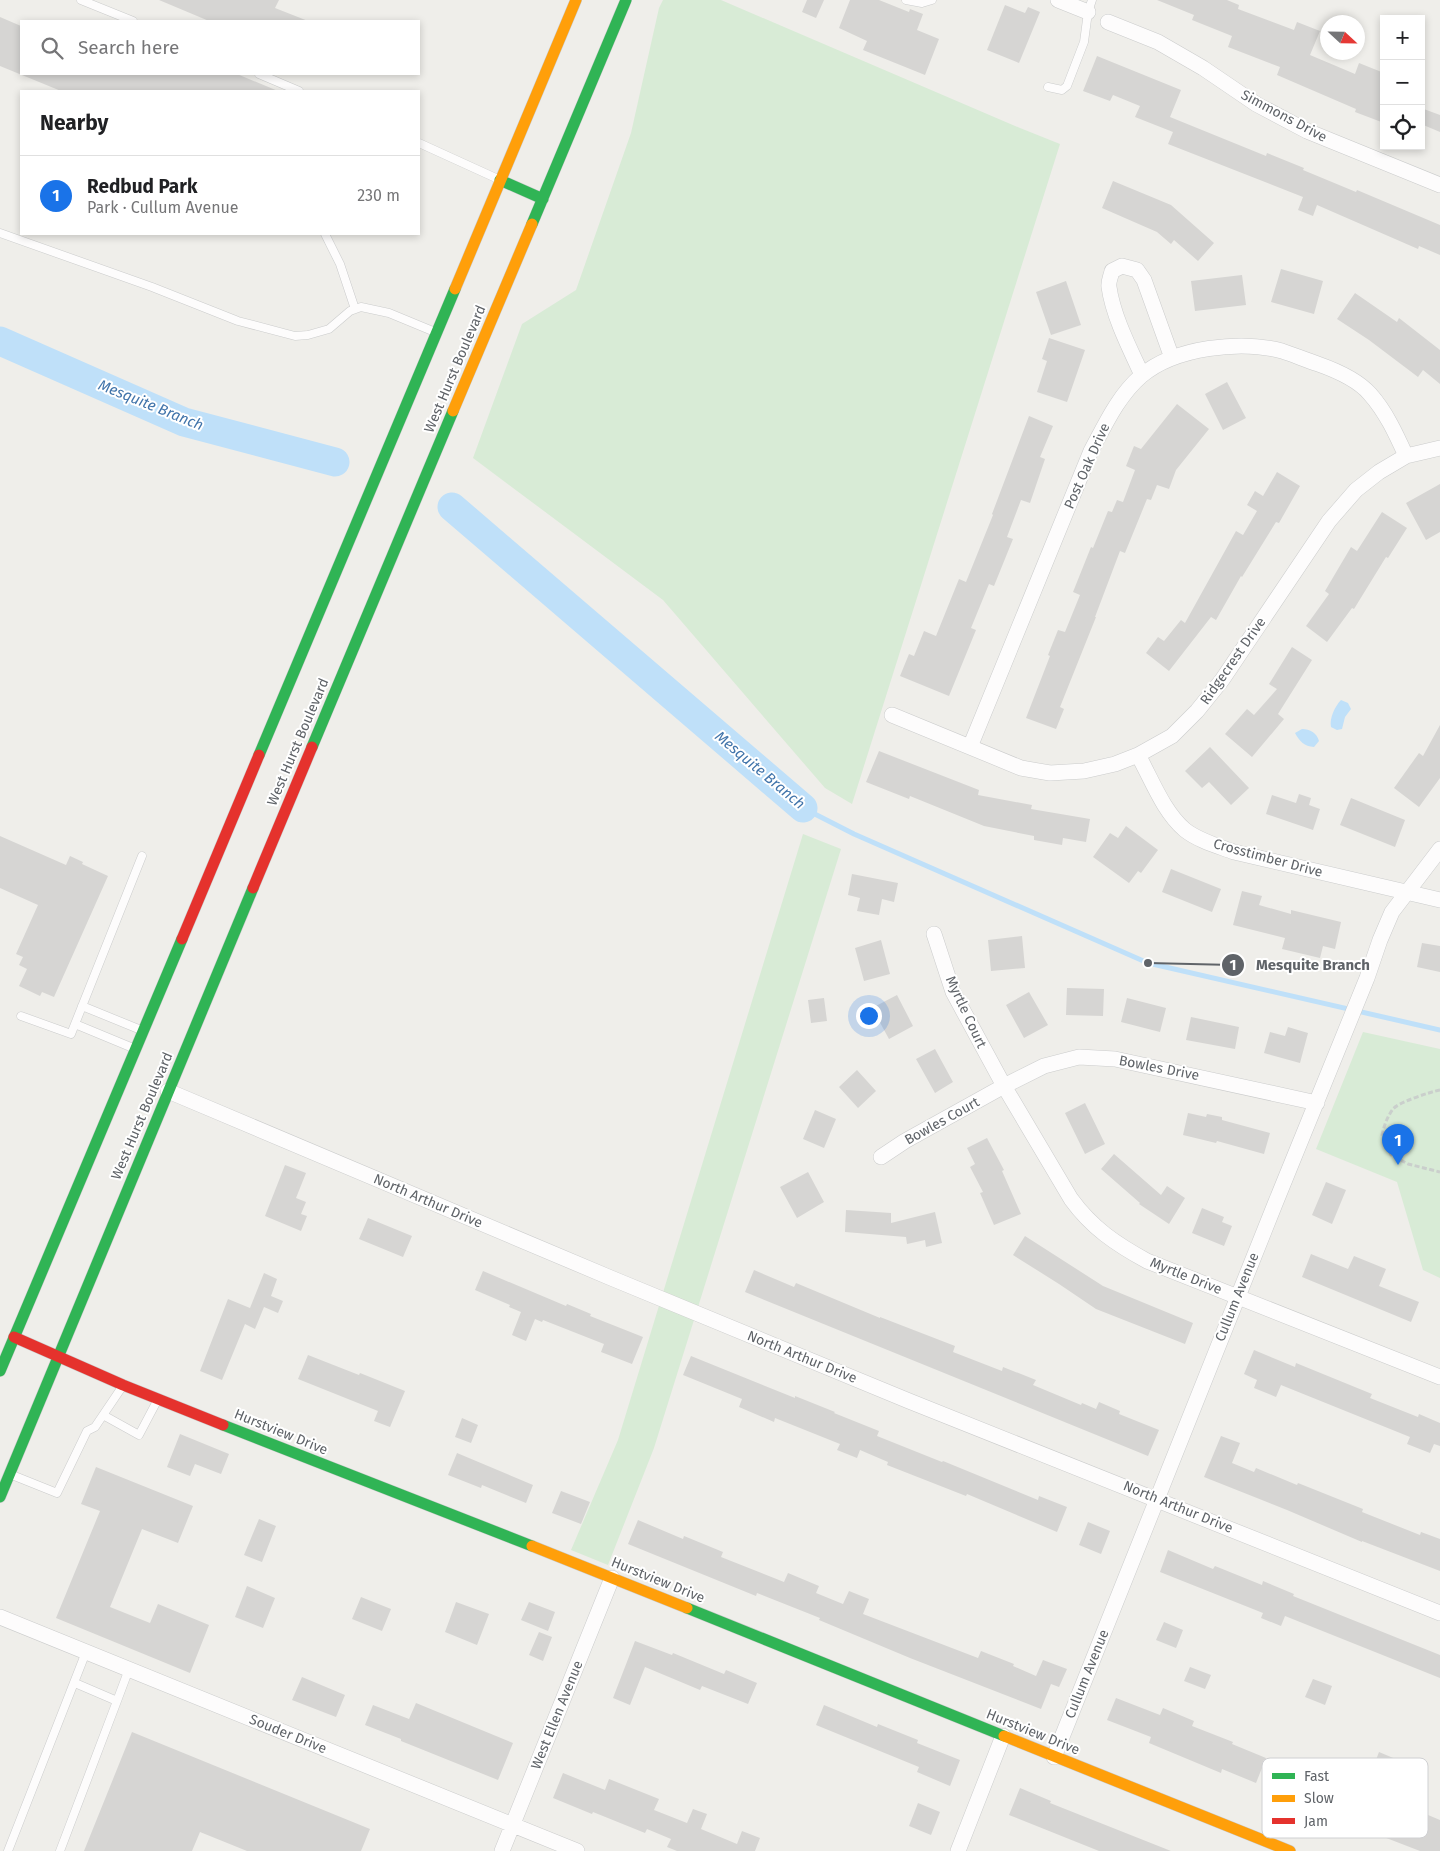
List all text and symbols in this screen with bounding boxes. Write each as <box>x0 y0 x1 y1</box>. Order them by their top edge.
north arrow <box>1320 15 1365 60</box>
map controls <box>1380 15 1425 150</box>
button: + <box>1380 15 1425 60</box>
search box <box>20 20 420 75</box>
icon: search <box>38 34 66 62</box>
text: Search here <box>78 36 179 59</box>
button: − <box>1380 60 1425 105</box>
street label: Simmons Drive <box>1238 86 1330 146</box>
button: locate <box>1380 105 1425 150</box>
text: Nearby <box>40 110 108 136</box>
text: Redbud Park <box>87 175 197 198</box>
text: 1 <box>52 186 60 205</box>
text: 230 m <box>357 186 400 205</box>
text: Park · Cullum Avenue <box>87 198 239 217</box>
street label: West Hurst Boulevard <box>420 303 490 435</box>
water label: Mesquite Branch <box>96 376 206 434</box>
street label: Post Oak Drive <box>1061 420 1113 512</box>
street label: Ridgecrest Drive <box>1197 614 1269 708</box>
street label: West Hurst Boulevard <box>263 676 333 808</box>
water label: Mesquite Branch <box>711 727 809 813</box>
street label: Crosstimber Drive <box>1211 835 1325 881</box>
callout: Mesquite Branch <box>1221 950 1380 980</box>
text: 1 <box>1230 956 1236 974</box>
text: Mesquite Branch <box>1256 956 1370 974</box>
street label: Myrtle Court <box>942 973 991 1052</box>
your location <box>856 1003 882 1029</box>
street label: West Hurst Boulevard <box>107 1050 177 1182</box>
street label: Bowles Drive <box>1117 1052 1201 1084</box>
street label: Bowles Court <box>902 1093 983 1149</box>
pin: 1 <box>1382 1124 1414 1165</box>
street label: North Arthur Drive <box>371 1170 485 1232</box>
street label: Cullum Avenue <box>1211 1250 1263 1344</box>
street label: Myrtle Drive <box>1147 1254 1225 1298</box>
street label: North Arthur Drive <box>745 1327 859 1387</box>
street label: Hurstview Drive <box>232 1405 330 1459</box>
street label: North Arthur Drive <box>1121 1477 1235 1537</box>
street label: Hurstview Drive <box>609 1553 707 1607</box>
street label: Cullum Avenue <box>1061 1627 1113 1721</box>
street label: West Ellen Avenue <box>527 1658 587 1772</box>
street label: Hurstview Drive <box>984 1705 1082 1759</box>
street label: Souder Drive <box>247 1711 329 1757</box>
legend <box>1262 1758 1428 1838</box>
text: Fast <box>1304 1768 1330 1785</box>
text: Slow <box>1304 1790 1334 1807</box>
text: Jam <box>1304 1813 1328 1830</box>

